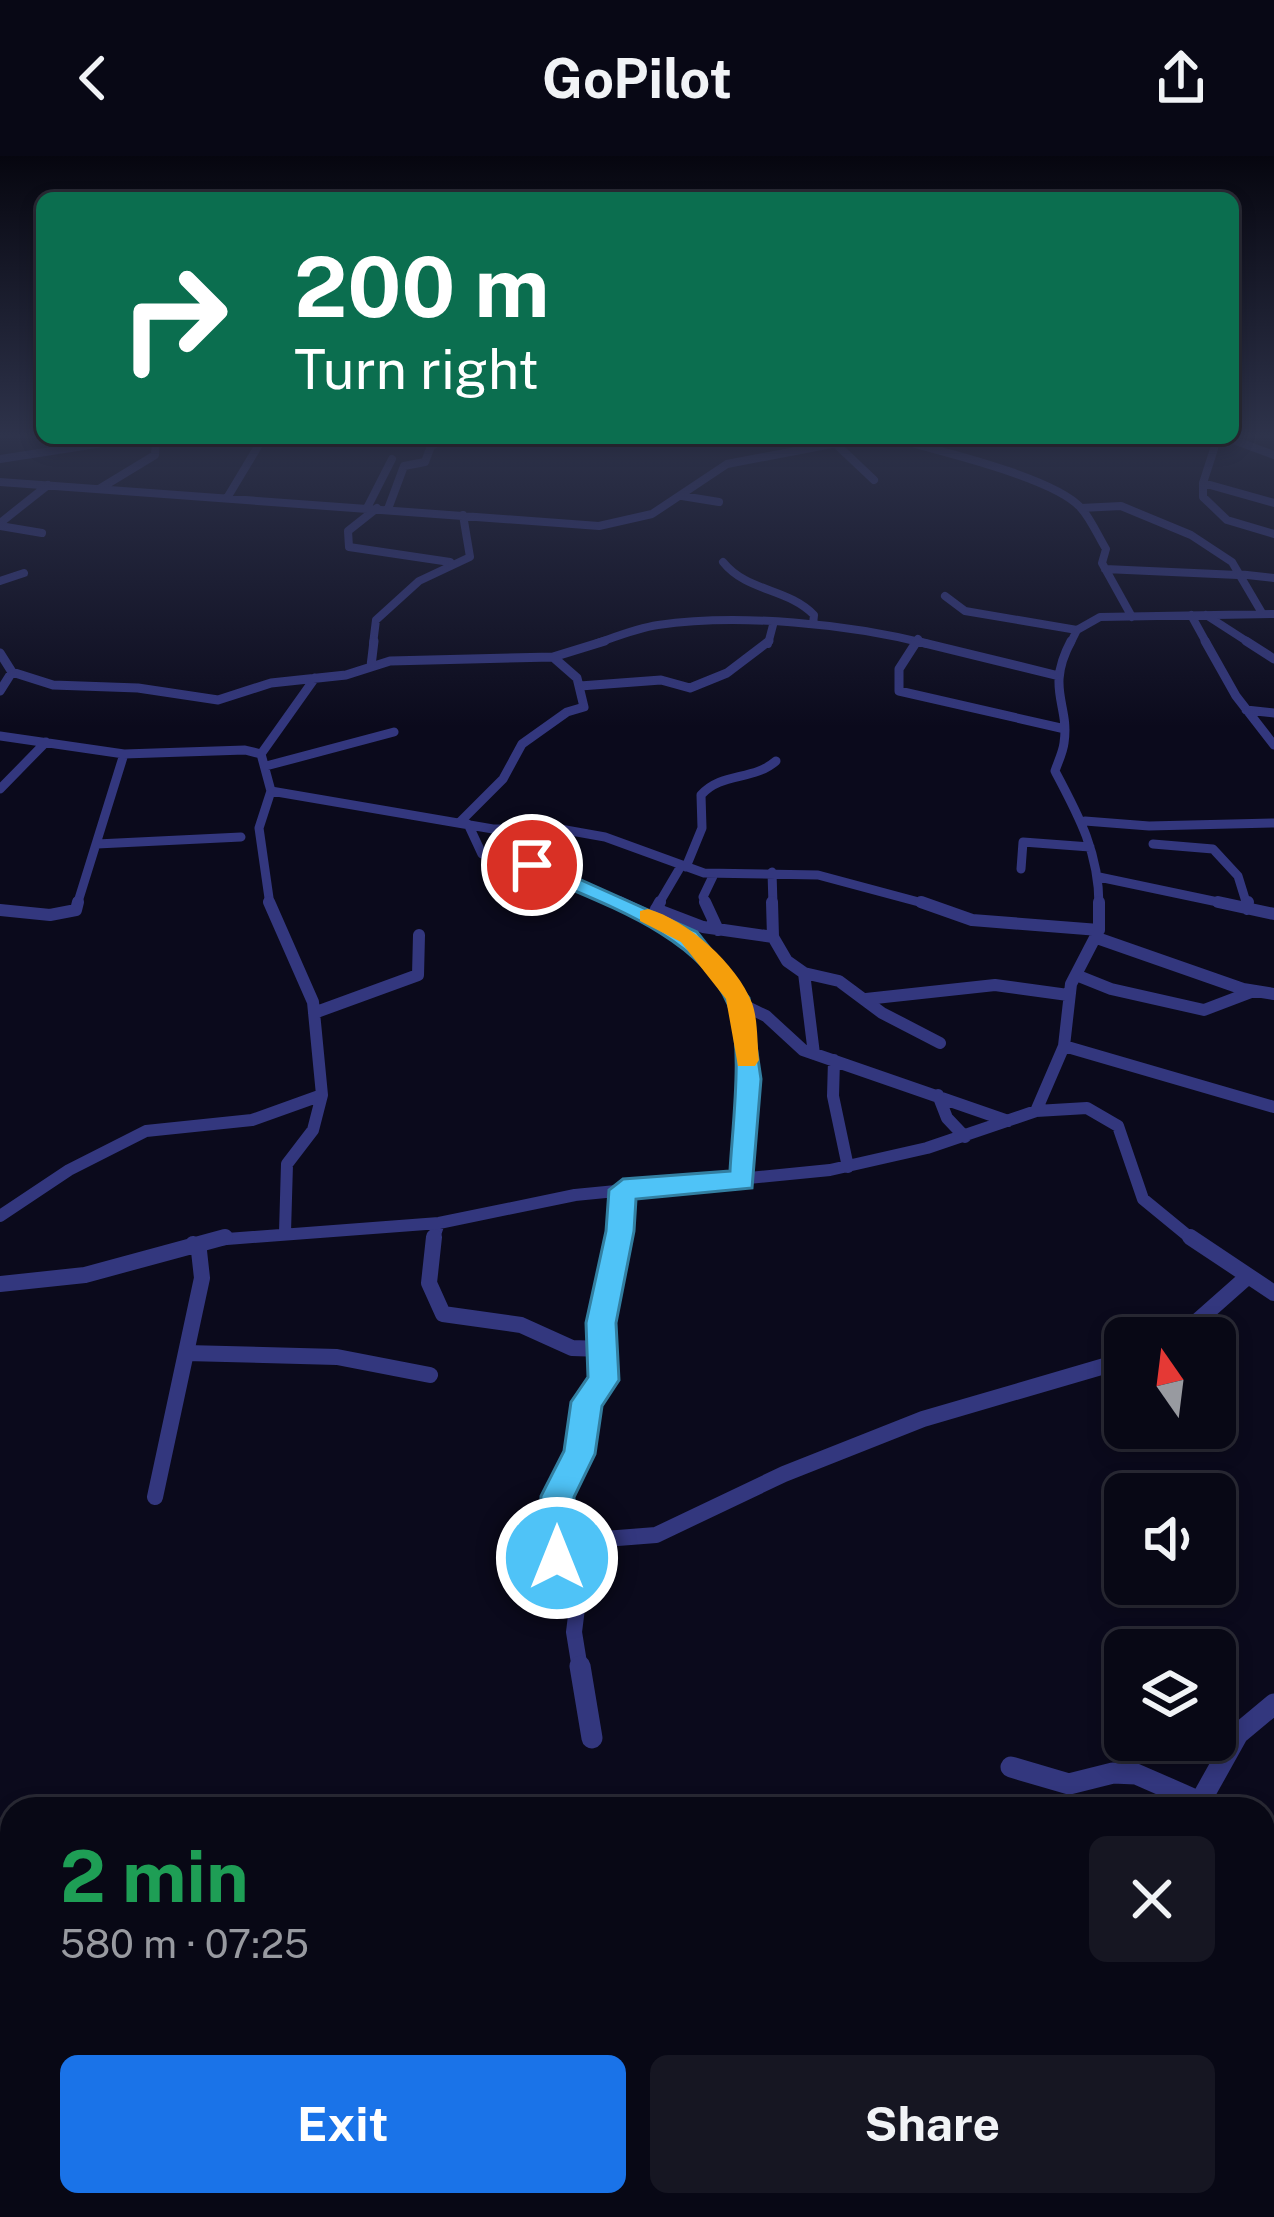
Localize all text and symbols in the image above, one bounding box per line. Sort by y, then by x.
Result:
icon: back [60,45,126,111]
icon: share [1148,45,1214,111]
text: GoPilot [542,47,732,110]
text: 200 m [294,237,550,336]
icon: right [96,240,252,396]
text: Turn right [294,338,539,401]
pin [481,814,583,916]
icon: arrive [499,832,565,898]
north arrow [1104,1317,1236,1449]
map controls [1104,1317,1236,1761]
button: sound [1104,1473,1236,1605]
position arrow [494,1495,620,1621]
button: layers [1104,1629,1236,1761]
text: 2 min [60,1834,249,1918]
button: close [1089,1836,1215,1962]
text: 580 m · 07:25 [60,1921,309,1967]
button: Exit [60,2055,626,2193]
button: Share [650,2055,1215,2193]

